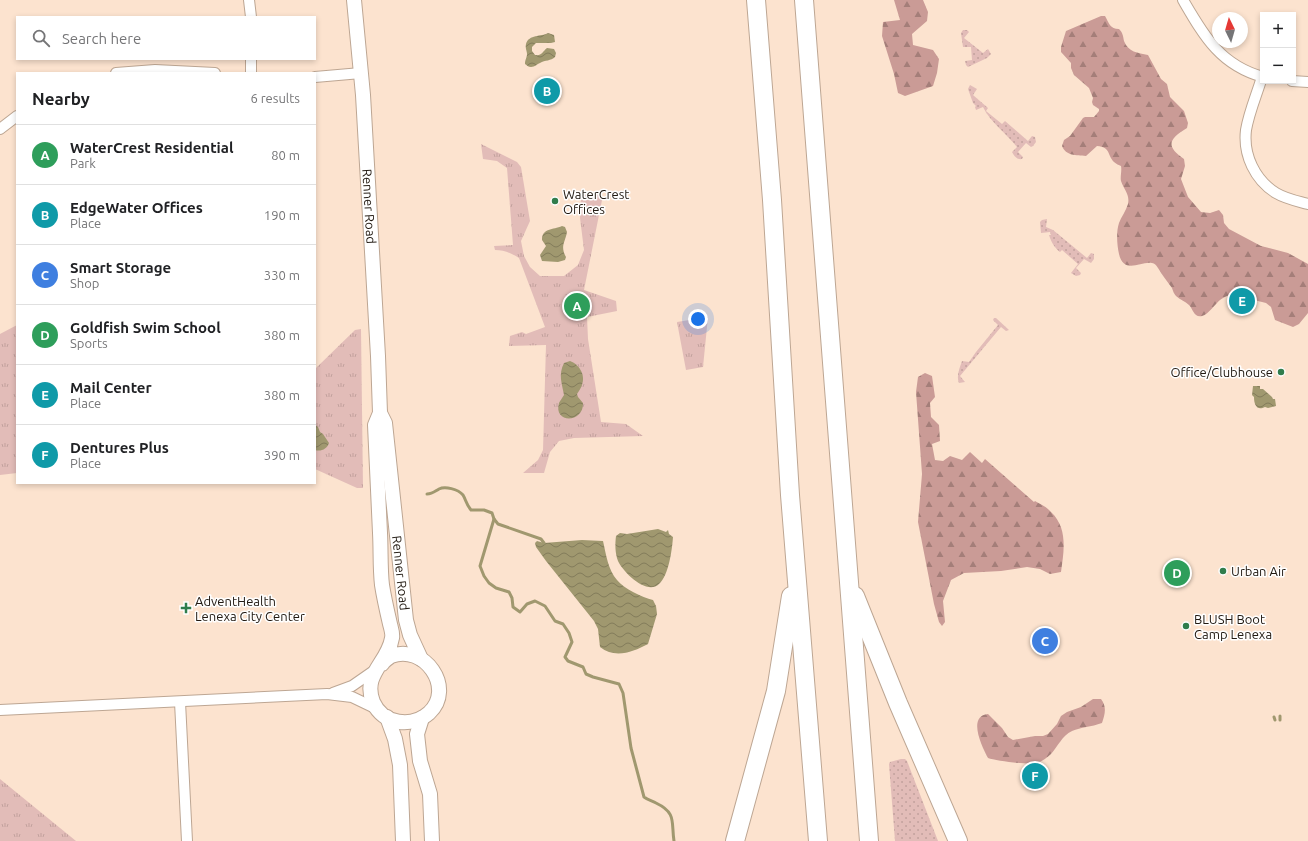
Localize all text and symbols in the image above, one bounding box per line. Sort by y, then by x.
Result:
north arrow [1212,12,1248,48]
map controls [1260,12,1296,84]
button: + [1260,12,1296,48]
search box [16,16,316,60]
icon: search [30,27,52,49]
text: Search here [62,30,141,47]
button: − [1260,48,1296,84]
pin: B [534,76,560,106]
text: Nearby [32,89,90,108]
text: 6 results [250,91,300,105]
text: WaterCrest Residential [70,139,233,156]
text: A [40,148,50,162]
text: 80 m [271,148,300,162]
text: Park [70,156,96,170]
street label: Renner Road [360,168,379,244]
place label: WaterCrest Offices [563,187,629,216]
marker: WaterCrest Offices [550,196,560,206]
text: EdgeWater Offices [70,199,203,216]
text: B [41,208,49,222]
text: 190 m [264,208,300,222]
text: Place [70,216,101,230]
text: Smart Storage [70,259,171,276]
text: C [41,268,49,282]
text: 330 m [264,268,300,282]
text: Shop [70,276,99,290]
pin: E [1229,286,1255,316]
pin: A [564,291,590,321]
your location [688,309,708,329]
text: Goldfish Swim School [70,319,221,336]
text: D [40,328,50,342]
text: 380 m [264,328,300,342]
text: Sports [70,336,108,350]
place label: Office/Clubhouse [1170,365,1273,379]
marker: Office/Clubhouse [1276,367,1286,377]
text: Mail Center [70,379,152,396]
text: E [41,388,49,402]
text: 380 m [264,388,300,402]
text: Place [70,396,101,410]
text: Dentures Plus [70,439,169,456]
text: F [41,448,49,462]
text: 390 m [264,448,300,462]
text: Place [70,456,101,470]
street label: Renner Road [390,535,412,611]
pin: D [1164,558,1190,588]
place label: Urban Air [1231,564,1286,578]
marker: Urban Air [1218,566,1228,576]
place label: AdventHealth Lenexa City Center [195,594,305,623]
marker: AdventHealth Lenexa City Center [180,602,192,614]
place label: BLUSH Boot Camp Lenexa [1194,612,1272,641]
marker: BLUSH Boot Camp Lenexa [1181,621,1191,631]
pin: C [1032,626,1058,656]
pin: F [1022,761,1048,791]

